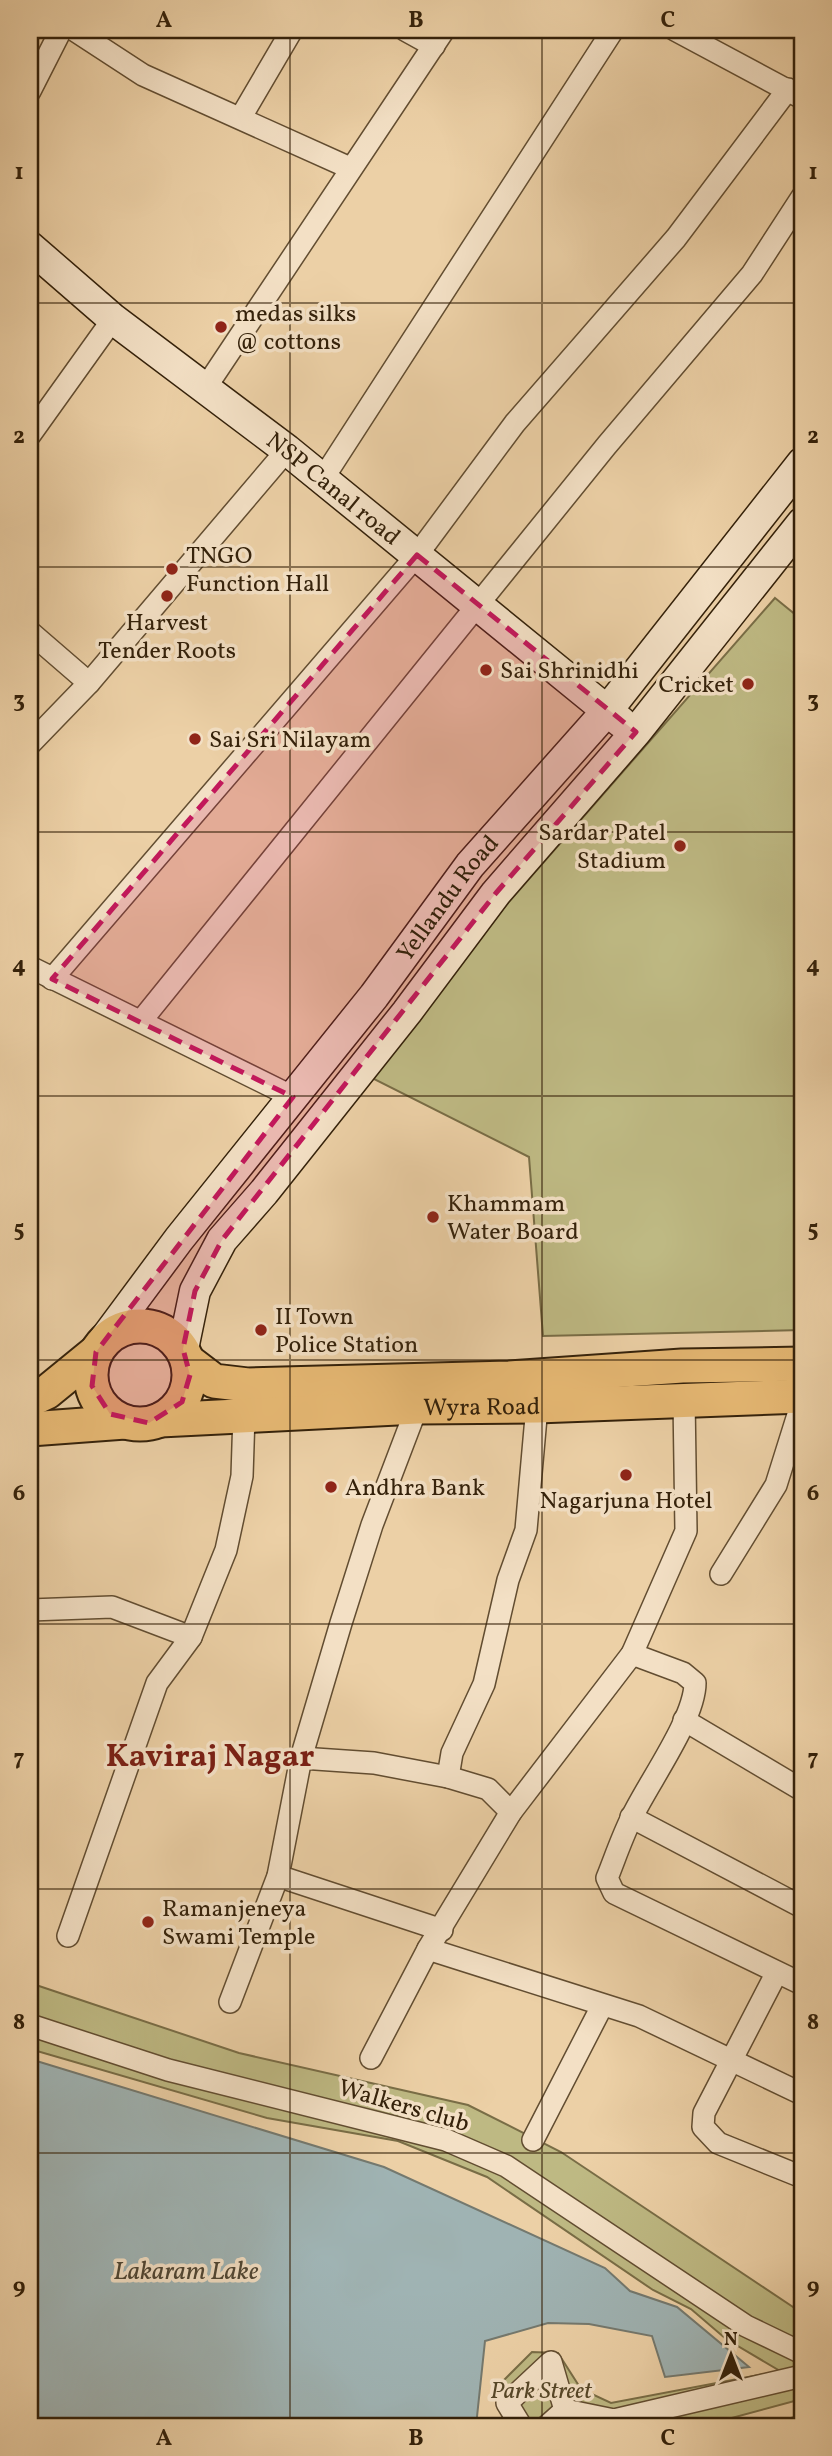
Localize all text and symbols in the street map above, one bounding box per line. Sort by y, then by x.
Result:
text: A [156,5,172,37]
text: B [408,5,424,37]
text: C [661,5,675,37]
text: 1 [14,157,24,189]
text: 1 [808,157,818,189]
place label: medas silks @ cottons [235,298,356,360]
marker: medas silks @ cottons [213,319,229,335]
text: 2 [13,421,25,453]
text: 2 [807,421,819,453]
street label: NSP Canal road [258,425,407,555]
place label: TNGO Function Hall [186,540,329,602]
marker: TNGO Function Hall [164,561,180,577]
marker: Harvest Tender Roots [159,588,175,604]
place label: Harvest Tender Roots [98,607,236,669]
place label: Sai Shrinidhi [500,655,639,689]
marker: Sai Shrinidhi [478,662,494,678]
place label: Cricket [658,669,734,703]
marker: Cricket [740,676,756,692]
text: 3 [13,685,25,717]
text: 3 [807,685,819,717]
place label: Sai Sri Nilayam [209,724,371,758]
marker: Sai Sri Nilayam [187,731,203,747]
place label: Sardar Patel Stadium [538,817,666,879]
street label: Yellandu Road [390,828,508,969]
marker: Sardar Patel Stadium [672,838,688,854]
text: 4 [12,950,26,982]
text: 4 [806,950,820,982]
place label: Khammam Water Board [447,1188,579,1250]
marker: Khammam Water Board [425,1209,441,1225]
text: 5 [13,1214,25,1246]
text: 5 [807,1214,819,1246]
place label: II Town Police Station [275,1301,418,1363]
marker: II Town Police Station [253,1322,269,1338]
street label: Wyra Road [423,1391,540,1426]
marker: Nagarjuna Hotel [618,1467,634,1483]
place label: Andhra Bank [345,1472,485,1506]
text: 6 [13,1478,25,1510]
text: 6 [807,1478,819,1510]
marker: Andhra Bank [323,1479,339,1495]
place label: Nagarjuna Hotel [539,1485,713,1519]
district label: Kaviraj Nagar [106,1736,314,1780]
text: 7 [14,1743,25,1775]
text: 7 [808,1743,819,1775]
place label: Ramanjeneya Swami Temple [162,1893,315,1955]
marker: Ramanjeneya Swami Temple [140,1914,156,1930]
text: 8 [13,2007,25,2039]
text: 8 [807,2007,819,2039]
street label: Walkers club [334,2072,473,2142]
water label: Lakaram Lake [114,2254,259,2290]
text: 9 [13,2271,25,2303]
text: 9 [807,2271,819,2303]
north arrow [696,2320,766,2390]
text: N [724,2327,738,2353]
park label: Park Street [490,2375,593,2409]
text: A [156,2423,172,2455]
text: B [408,2423,424,2455]
text: C [661,2423,675,2455]

